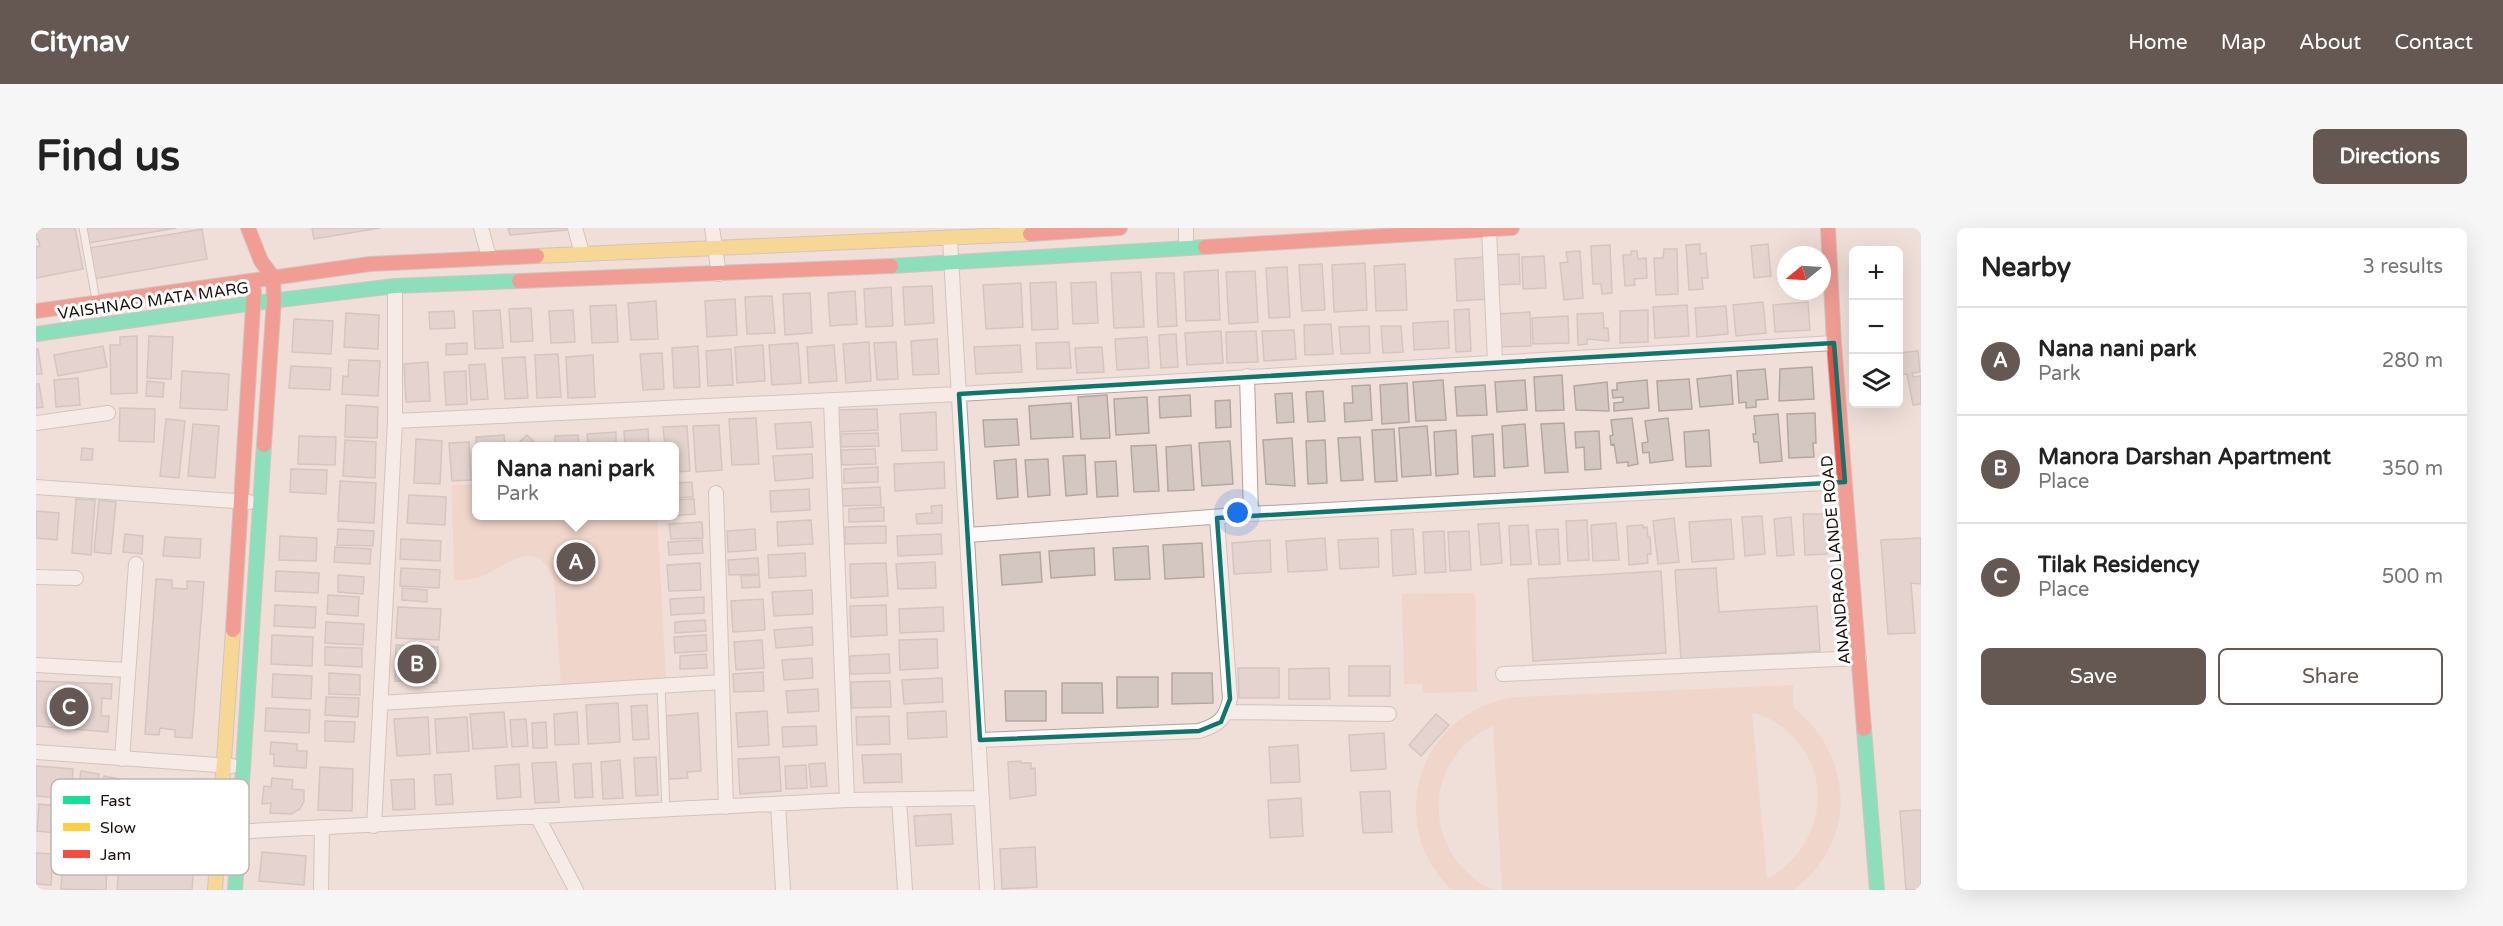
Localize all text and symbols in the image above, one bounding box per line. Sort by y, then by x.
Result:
text: Citynav [30,25,129,59]
text: Home [2128,30,2188,55]
text: Map [2221,30,2266,55]
text: About [2299,30,2361,55]
text: Contact [2394,30,2473,55]
button: Directions [2313,129,2467,184]
text: Find us [36,131,180,182]
north arrow [1777,246,1831,300]
map controls [1849,246,1903,408]
button: + [1849,246,1903,300]
text: Nearby [1981,252,2071,283]
text: 3 results [2363,255,2443,279]
street label: VAISHNAO MATA MARG [56,278,250,324]
button: − [1849,300,1903,354]
text: Nana nani park [2038,336,2197,362]
text: A [1993,349,2008,373]
text: 280 m [2382,349,2443,373]
button: layers [1849,354,1903,408]
text: Park [2038,362,2081,386]
popup [472,442,679,520]
text: Manora Darshan Apartment [2038,444,2331,470]
street label: ANANDRAO LANDE ROAD [1817,454,1855,665]
text: Nana nani park [496,456,655,482]
text: B [1994,457,2007,481]
text: 350 m [2382,457,2443,481]
text: Place [2038,470,2089,494]
text: Park [496,482,539,506]
your location [1223,498,1252,527]
pin: A [556,540,596,584]
text: Tilak Residency [2038,552,2200,578]
text: C [1994,565,2007,589]
text: 500 m [2382,565,2443,589]
text: Place [2038,578,2089,602]
pin: B [398,642,436,686]
button: Save [1981,648,2206,705]
button: Share [2218,648,2443,705]
pin: C [50,684,88,730]
legend [51,779,249,875]
text: Fast [100,791,131,811]
text: Slow [100,818,136,838]
text: Jam [100,845,131,865]

